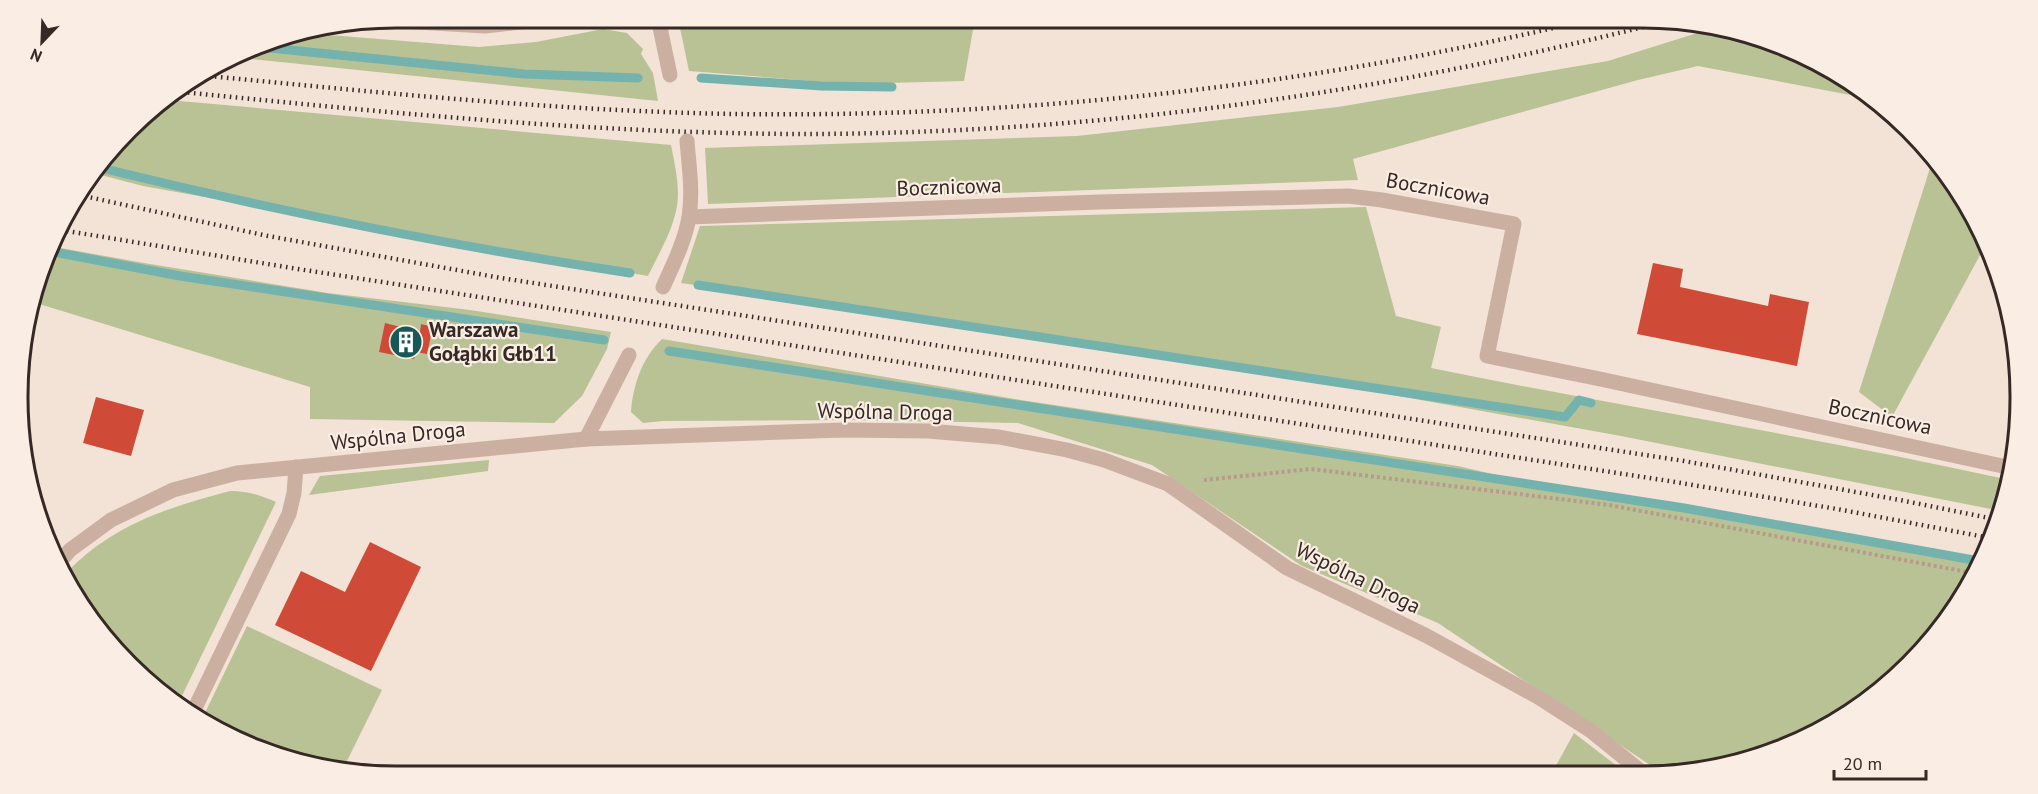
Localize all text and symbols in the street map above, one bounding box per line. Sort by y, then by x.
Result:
north arrow [12,12,72,72]
text: N [27,45,45,67]
street label: Bocznicowa [1384,166,1492,211]
street label: Bocznicowa [896,171,1002,202]
place label: Warszawa Gołąbki Głb11 [429,316,557,367]
building icon: Warszawa Gołąbki Głb11 [388,324,424,360]
street label: Bocznicowa [1826,392,1934,441]
street label: Wspólna Droga [817,397,953,426]
street label: Wspólna Droga [329,415,467,456]
street label: Wspólna Droga [1291,536,1425,619]
scale bar [1834,743,1926,781]
text: 20 m [1843,752,1882,775]

